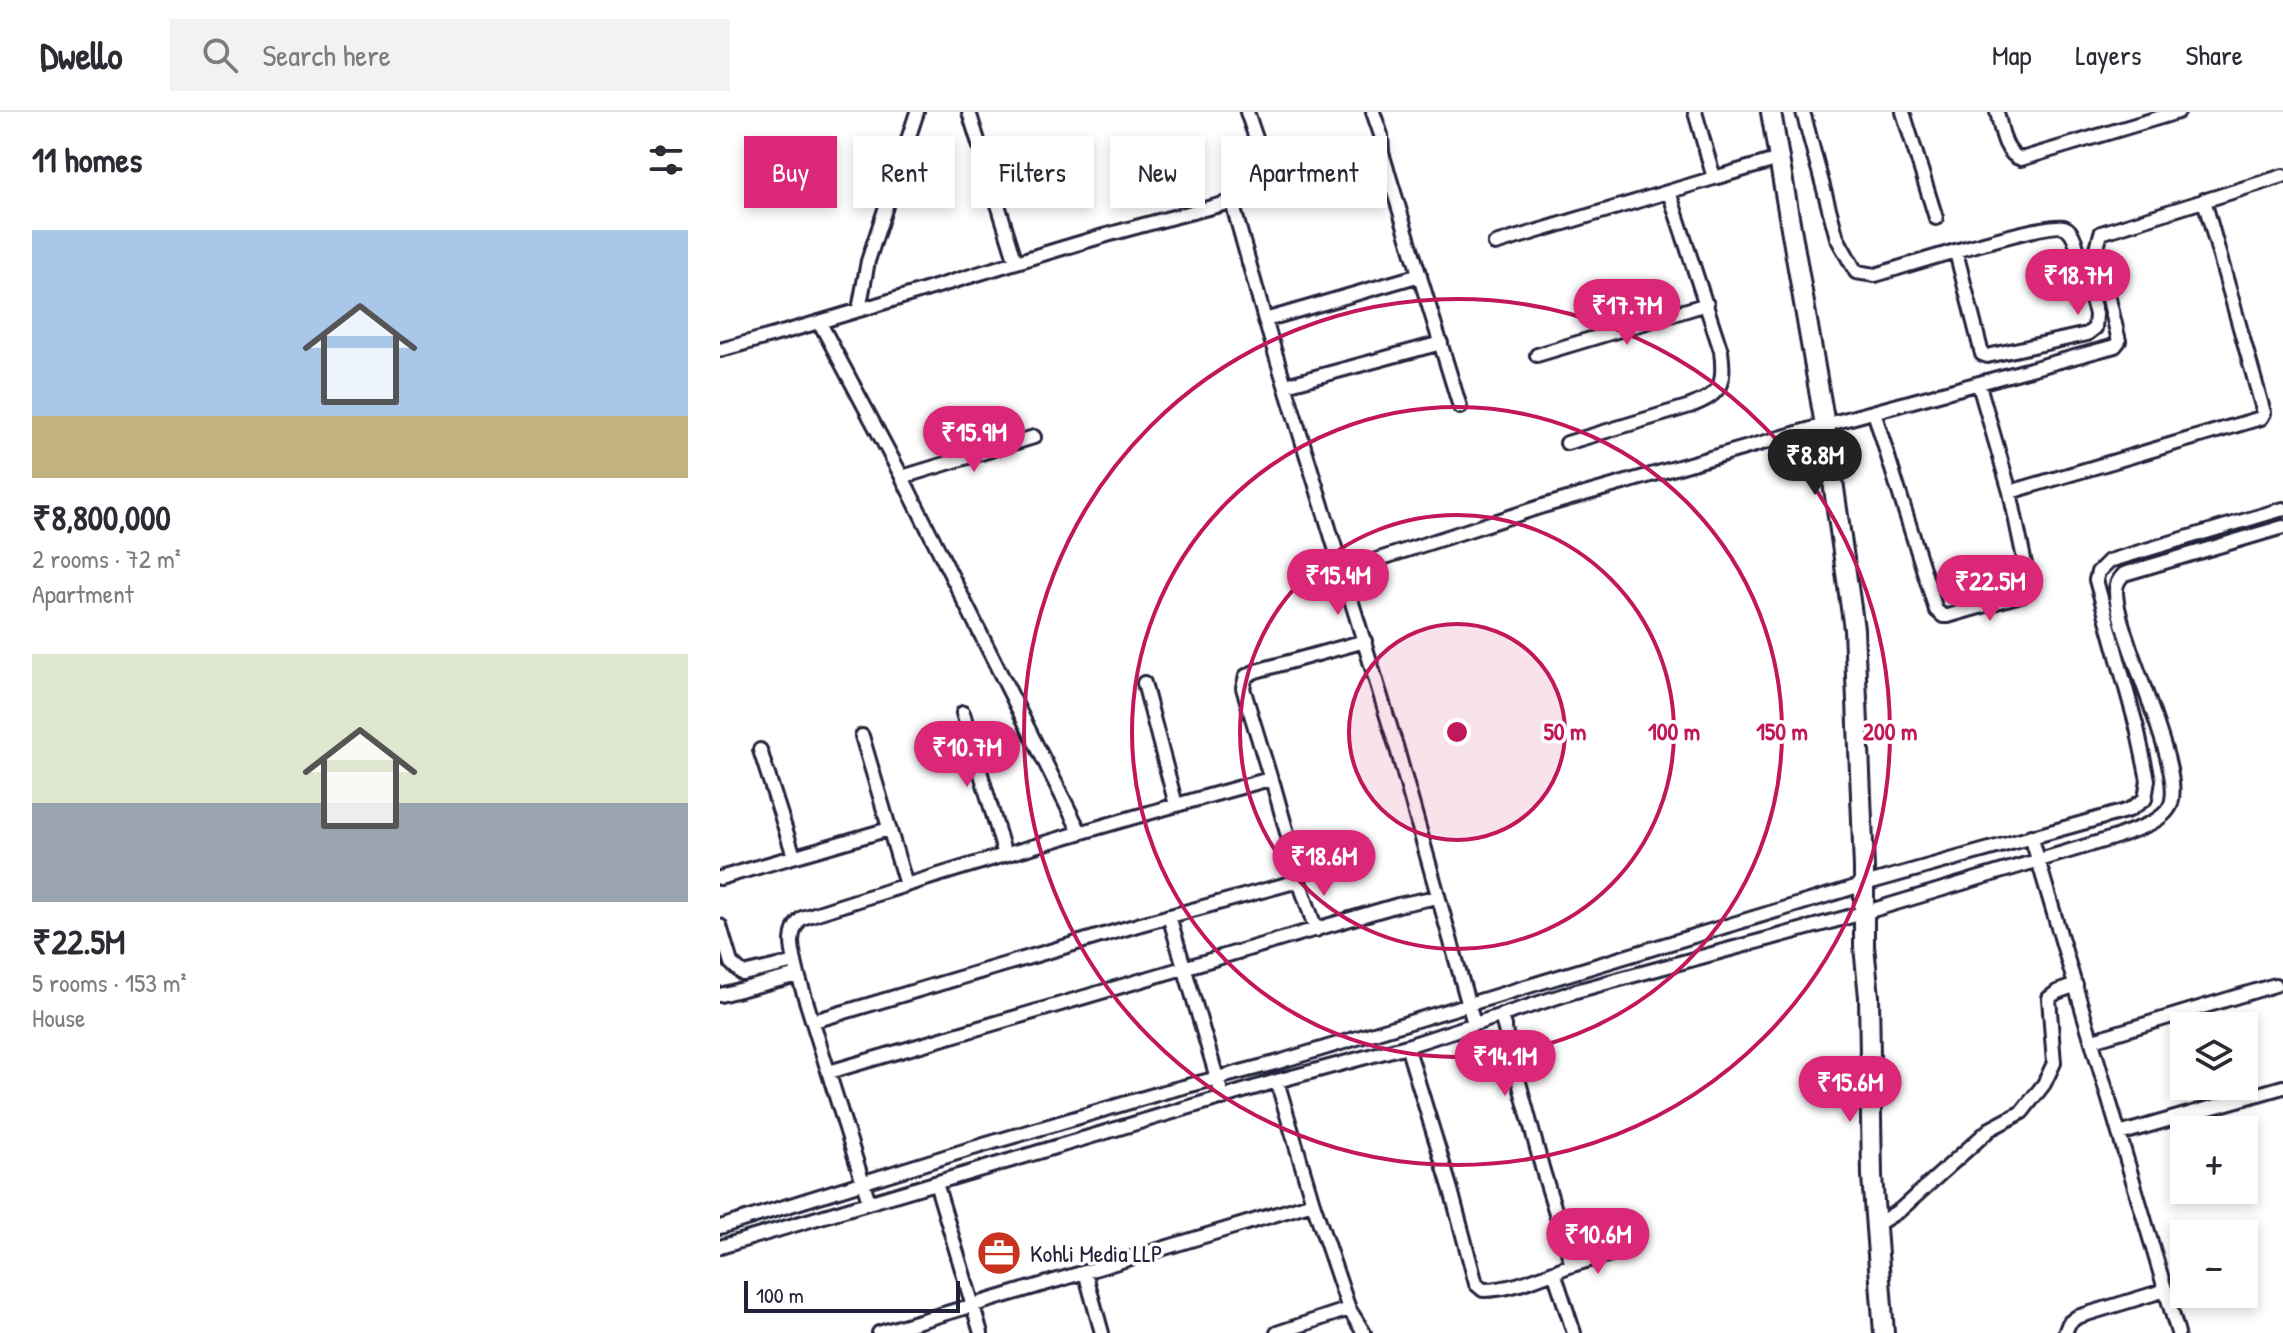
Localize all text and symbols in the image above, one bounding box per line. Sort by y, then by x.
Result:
search box [170,19,730,91]
text: Dwello [40,29,122,81]
icon: search [198,33,242,77]
text: Search here [262,35,391,75]
text: Map [1992,36,2032,74]
text: Layers [2076,36,2141,74]
text: Share [2185,36,2243,74]
chip: Buy [744,136,837,208]
chip: Rent [853,136,955,208]
chip: Filters [971,136,1094,208]
chip: New [1110,136,1205,208]
chip: Apartment [1221,136,1387,208]
text: 11 homes [32,137,142,183]
icon: filters [644,138,688,182]
pin: ₹18.7M [2013,249,2143,317]
text: ₹18.7M [2043,257,2113,292]
pin: ₹17.7M [1562,279,1692,347]
icon: home [288,282,432,426]
text: ₹17.7M [1591,287,1663,322]
pin: ₹15.9M [909,406,1039,474]
text: ₹15.9M [941,414,1007,449]
pin: ₹8.8M [1759,429,1871,497]
text: ₹8.8M [1786,437,1844,472]
text: ₹8,800,000 [32,495,171,541]
text: 2 rooms · 72 m² [32,541,181,576]
pin: ₹15.4M [1273,549,1403,617]
pin: ₹22.5M [1925,555,2055,623]
text: ₹15.4M [1305,557,1371,592]
text: ₹22.5M [1954,563,2026,598]
text: Apartment [32,576,134,611]
icon: home [288,706,432,850]
text: 50 m [1544,715,1586,747]
text: 100 m [1648,715,1700,747]
text: 150 m [1756,715,1808,747]
text: 200 m [1863,715,1917,747]
centre of rings [1443,718,1471,746]
pin: ₹10.7M [902,721,1032,789]
text: ₹10.7M [932,729,1002,764]
pin: ₹18.6M [1259,830,1389,898]
text: ₹18.6M [1291,838,1357,873]
text: ₹22.5M [32,919,125,965]
text: 5 rooms · 153 m² [32,965,187,1000]
text: House [32,1000,85,1035]
map controls [2170,1012,2258,1308]
button: layers [2170,1012,2258,1100]
pin: ₹14.1M [1440,1030,1570,1098]
text: ₹14.1M [1473,1038,1537,1073]
pin: ₹15.6M [1785,1056,1915,1124]
text: ₹15.6M [1817,1064,1883,1099]
button: + [2170,1116,2258,1204]
pin: ₹10.6M [1533,1208,1663,1276]
text: ₹10.6M [1564,1216,1632,1251]
button: − [2170,1220,2258,1308]
office icon: Kohli Media LLP [975,1229,1023,1277]
place label: Kohli Media LLP [1030,1237,1162,1269]
scale bar [744,1277,960,1313]
text: 100 m [756,1280,804,1310]

